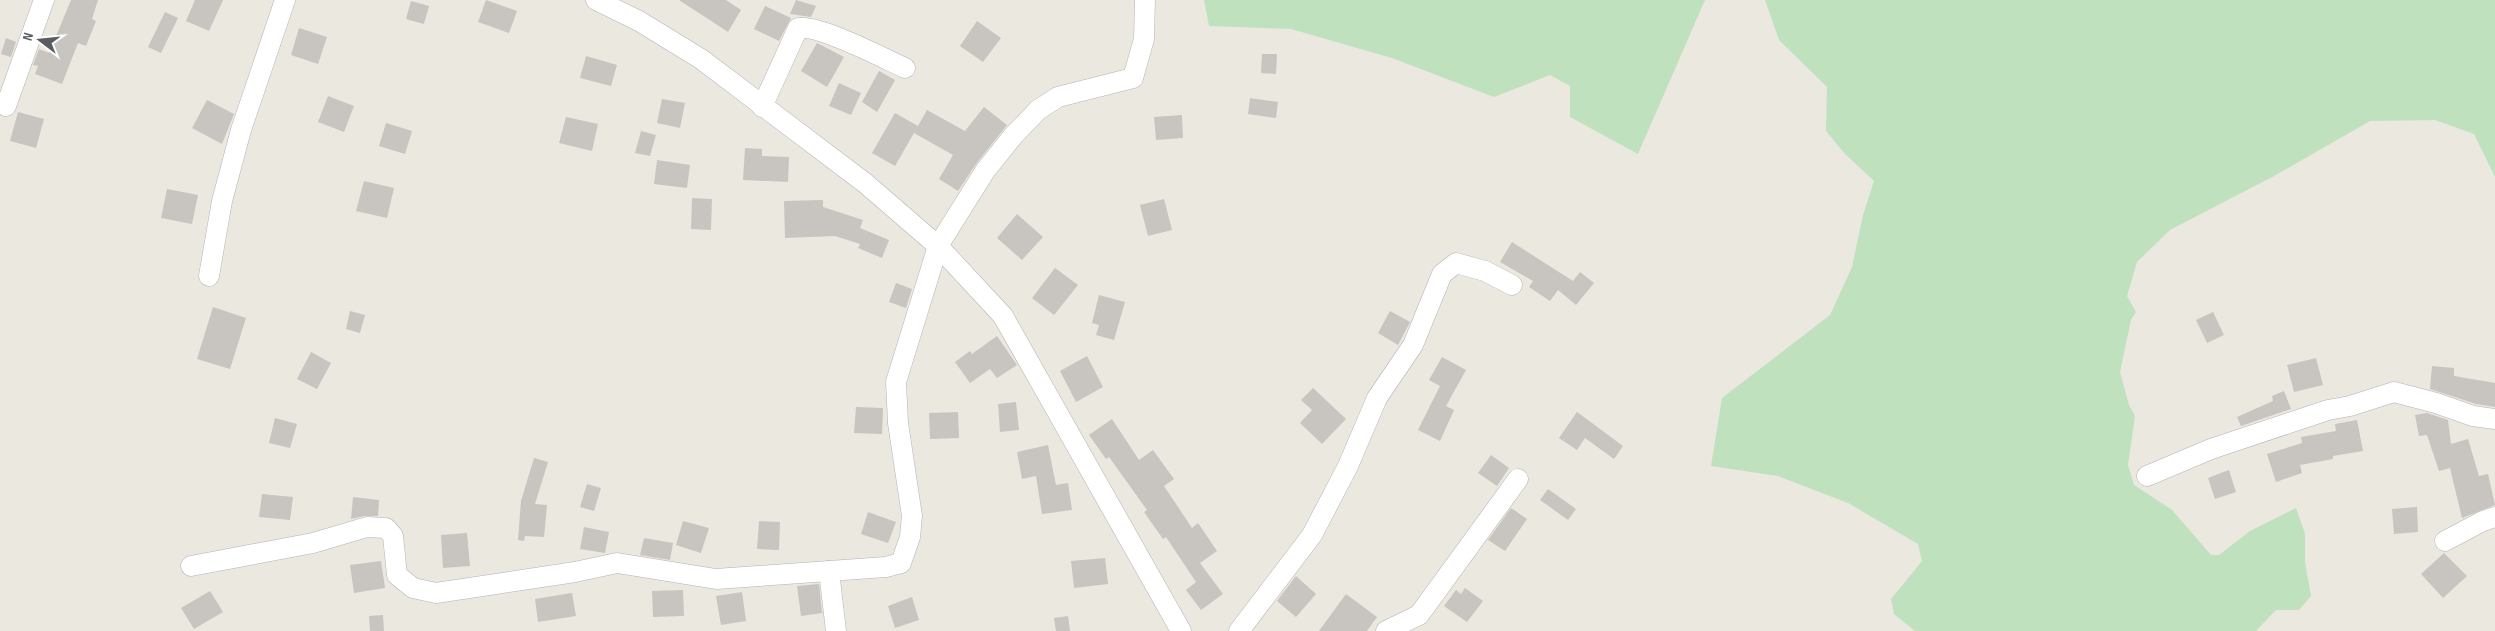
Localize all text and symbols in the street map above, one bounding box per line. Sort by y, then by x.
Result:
north arrow [15,15,65,65]
text: N [19,31,37,42]

